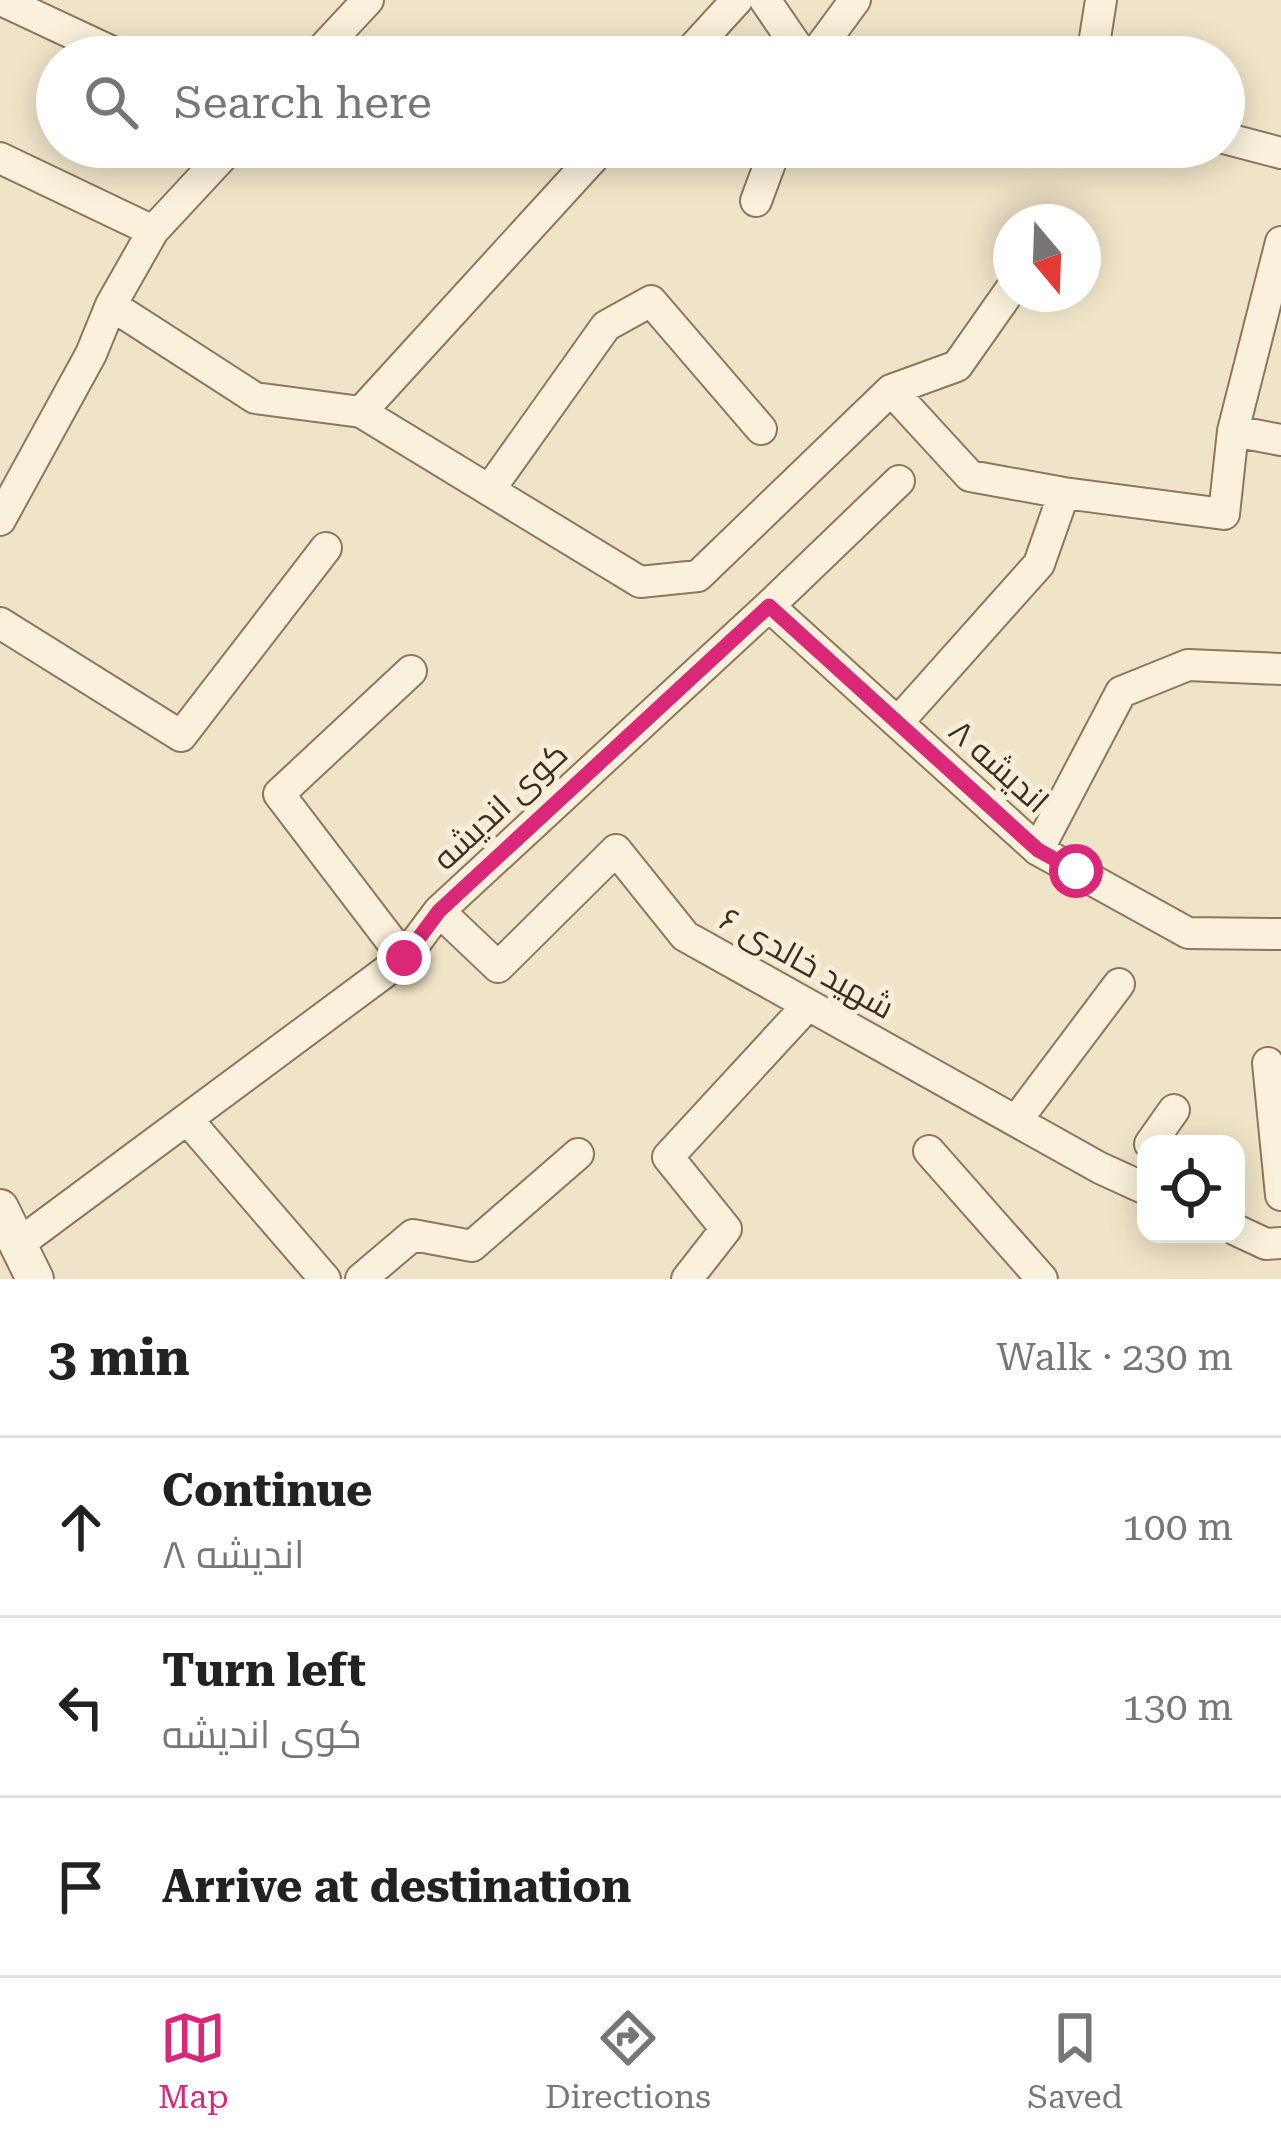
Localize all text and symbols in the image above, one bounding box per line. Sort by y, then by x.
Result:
search box [36,36,1245,168]
icon: search [78,69,144,135]
text: Search here [174,76,432,129]
north arrow [993,204,1101,312]
street label: اندیشه ۸ [941,711,1057,821]
street label: کوی اندیشه [425,734,575,878]
route start [1049,844,1103,898]
street label: شهید خالدی ۶ [713,899,901,1027]
route end [377,931,431,985]
map controls [1137,1135,1245,1243]
button: locate [1137,1135,1245,1243]
text: 3 min [48,1328,190,1387]
text: Walk · 230 m [997,1334,1233,1380]
text: Continue [162,1464,373,1517]
icon: ahead [48,1494,114,1560]
text: 100 m [1122,1504,1233,1550]
text: اندیشه ۸ [162,1532,304,1578]
text: Turn left [162,1644,366,1697]
icon: left [48,1674,114,1740]
text: 130 m [1122,1684,1233,1730]
text: کوی اندیشه [162,1712,362,1758]
icon: arrive [48,1854,114,1920]
text: Arrive at destination [162,1860,631,1913]
tab: Map [158,2005,229,2116]
tab: Directions [545,2005,711,2116]
tab: Saved [1027,2005,1123,2116]

